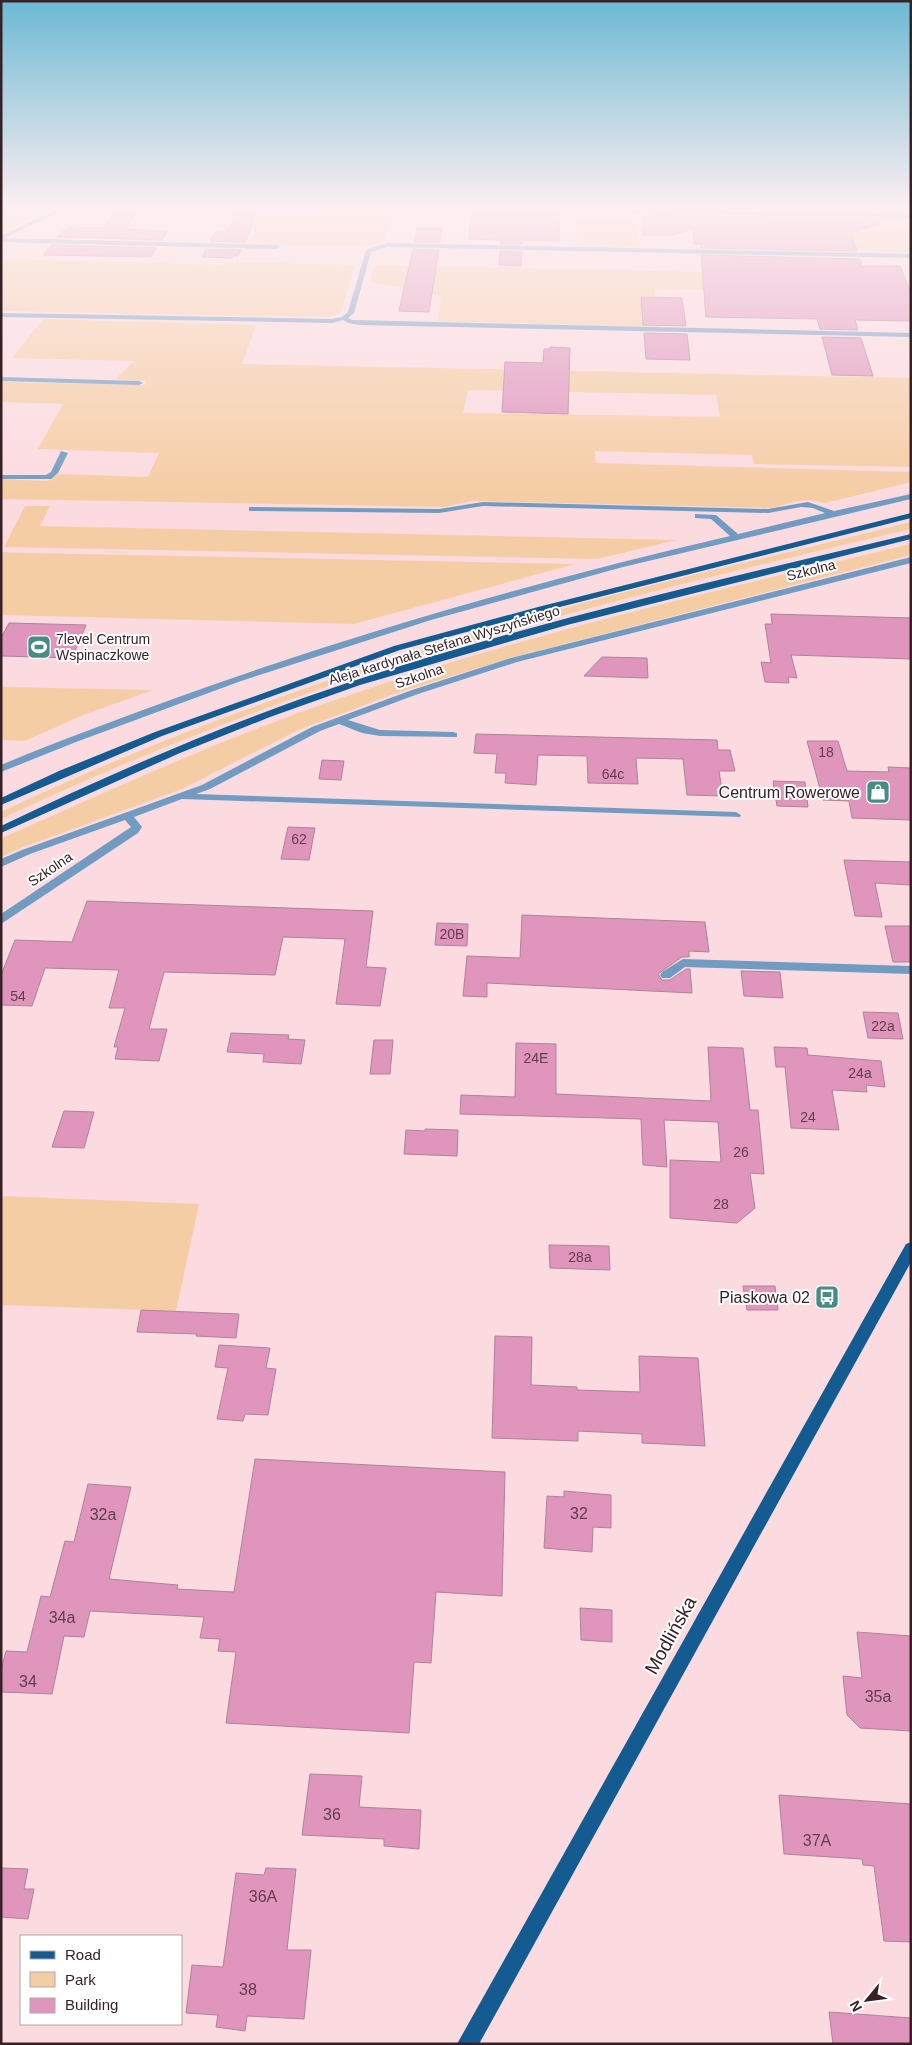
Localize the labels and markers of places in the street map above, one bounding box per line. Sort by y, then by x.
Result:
place label: 7level Centrum Wspinaczkowe [56,631,150,663]
sports icon: 7level Centrum Wspinaczkowe [26,634,52,660]
shop icon: Centrum Rowerowe [865,779,891,805]
place label: Centrum Rowerowe [719,784,860,801]
bus stop icon: Piaskowa 02 [814,1284,840,1310]
place label: Piaskowa 02 [719,1289,810,1306]

